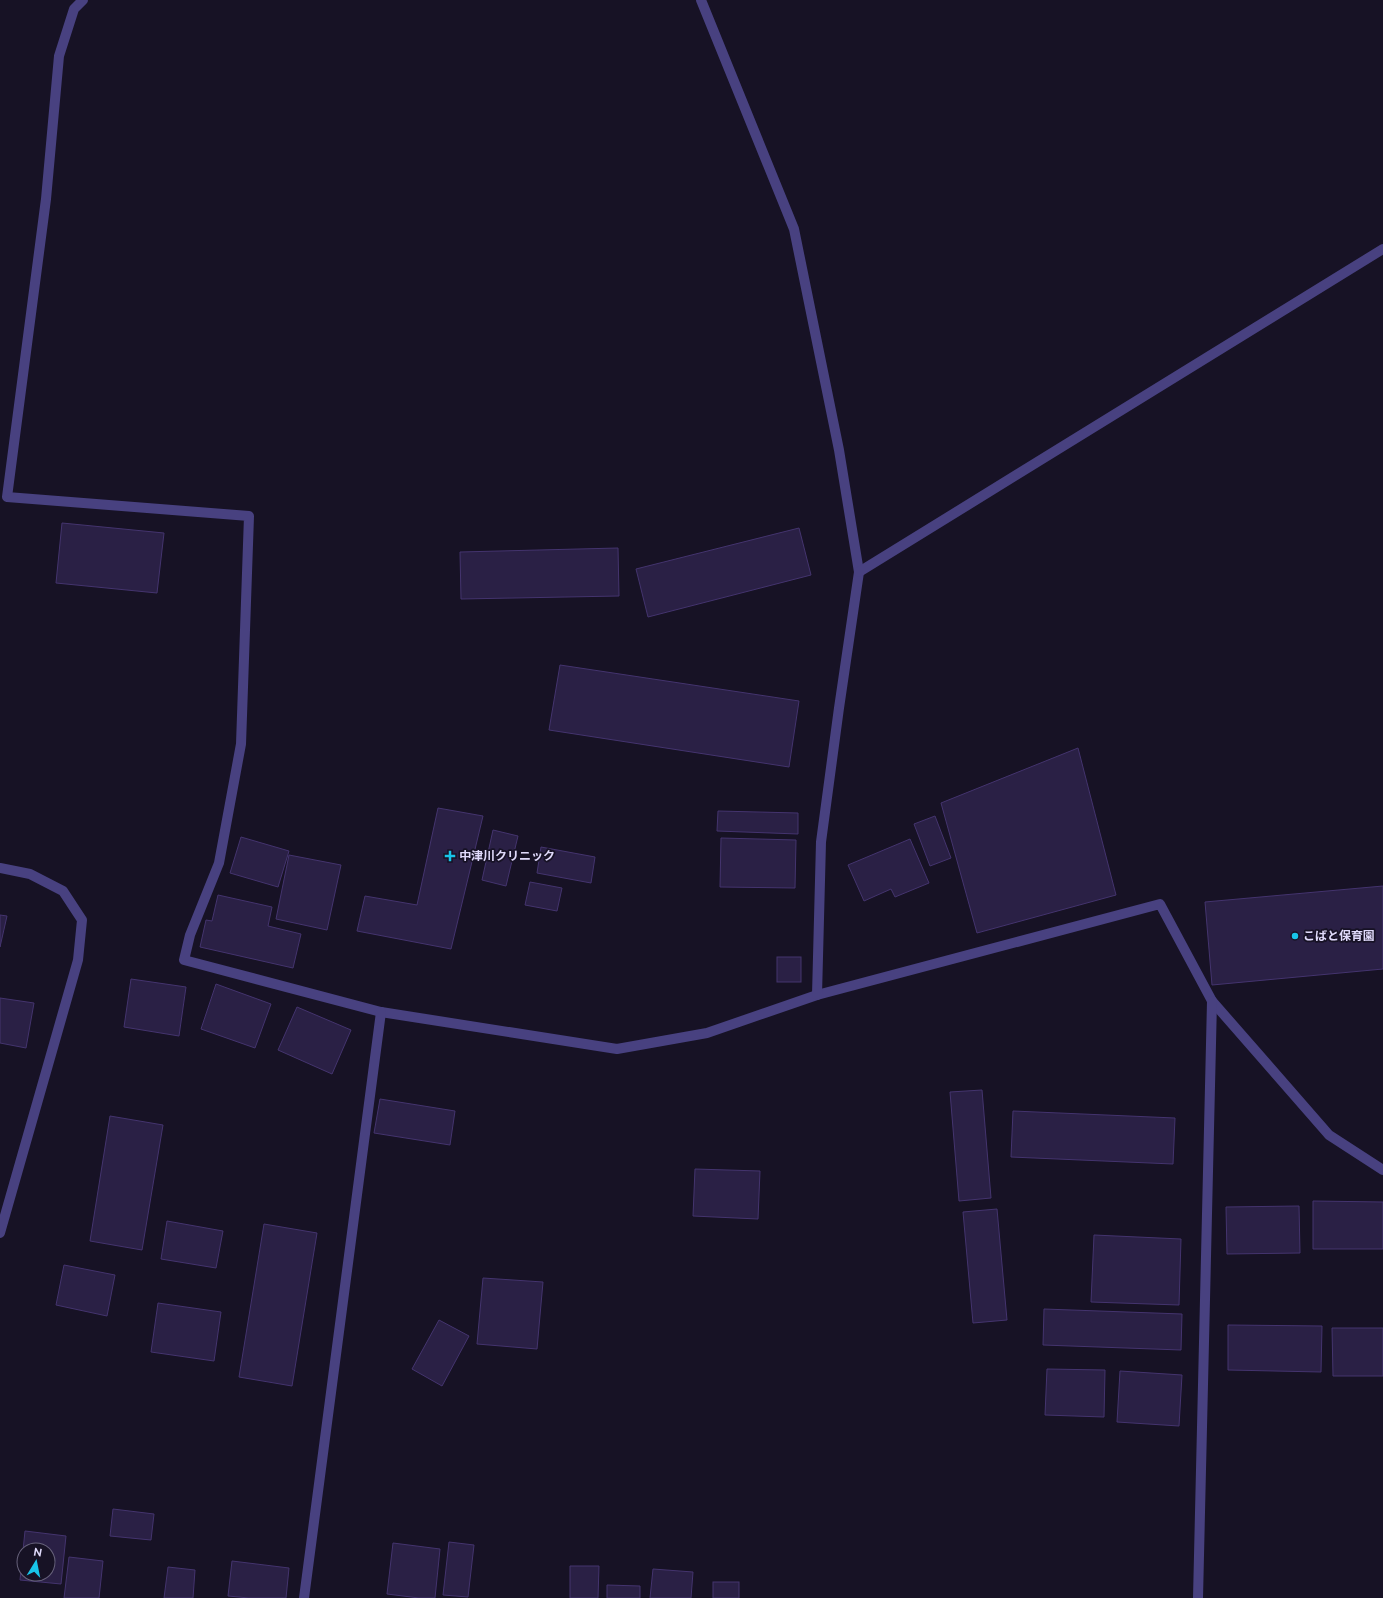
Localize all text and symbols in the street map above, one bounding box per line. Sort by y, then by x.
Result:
place label: 中津川クリニック [459,849,555,863]
marker: 中津川クリニック [444,850,456,862]
place label: こばと保育園 [1303,929,1375,943]
marker: こばと保育園 [1290,931,1300,941]
north arrow [16,1542,56,1582]
text: N [32,1546,43,1560]

